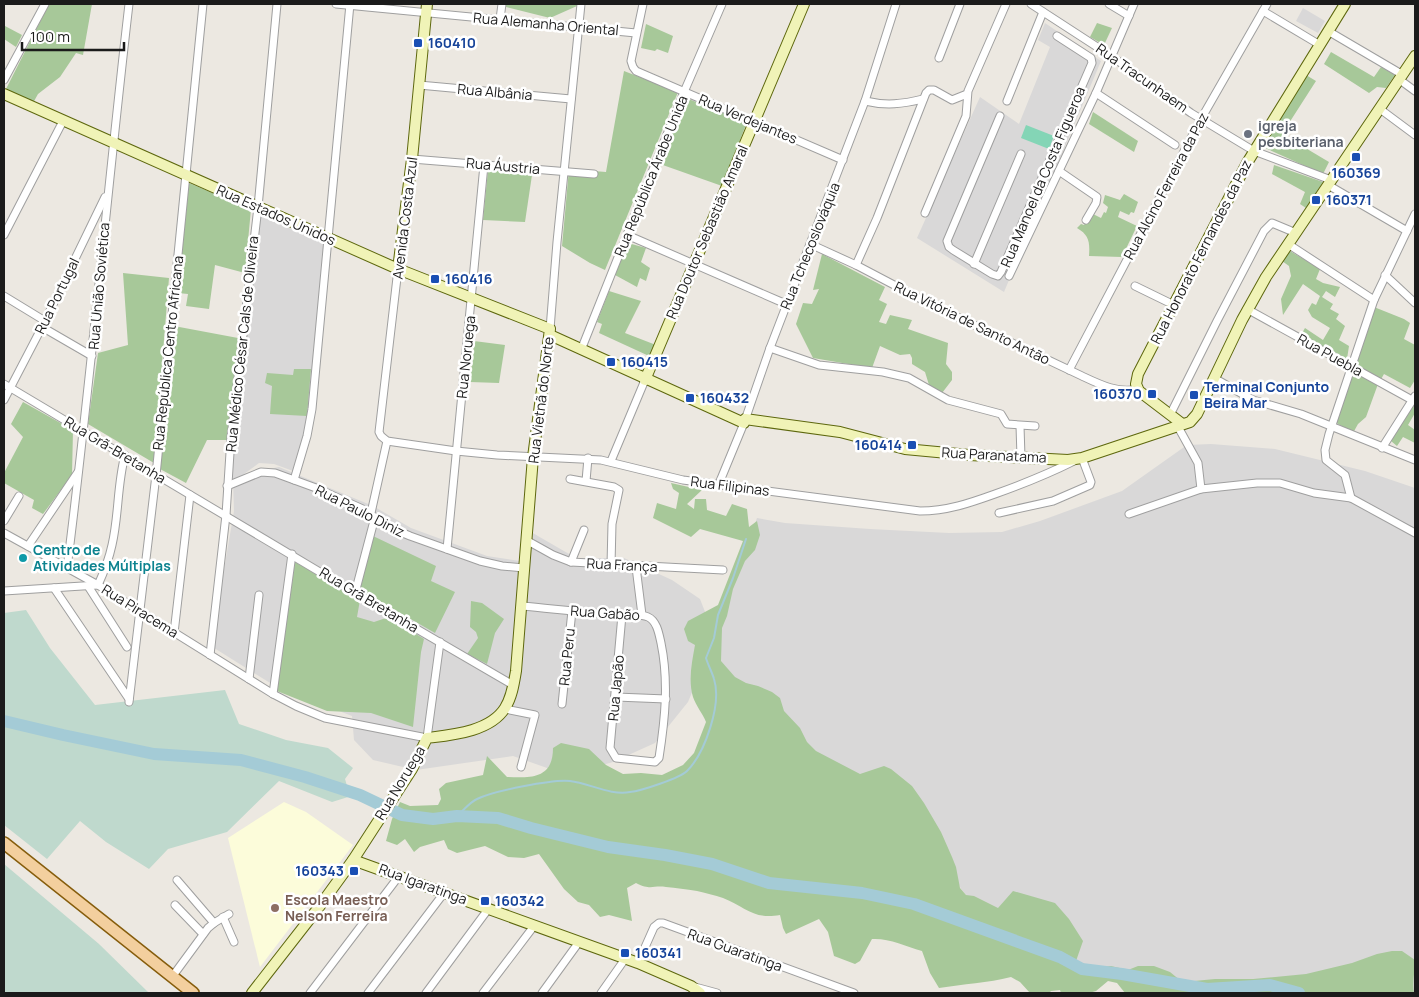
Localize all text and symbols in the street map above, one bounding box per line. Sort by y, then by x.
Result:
street label: Rua Alemanha Oriental [472,8,620,39]
scale bar [22,20,125,52]
text: 100 m [30,26,70,47]
place label: 160410 [428,33,476,52]
marker: 160410 [412,37,424,49]
street label: Rua Tracunhaem [1093,39,1192,116]
street label: Rua Albânia [457,79,533,104]
street label: Rua Manoel da Costa Figueroa [996,83,1089,270]
street label: Rua Verdejantes [696,89,800,148]
street label: Rua República Árabe Unida [609,92,692,259]
street label: Rua Alcino Ferreira da Paz [1119,109,1212,263]
place label: igreja pesbiteriana [1258,116,1344,151]
marker: igreja pesbiteriana [1242,128,1254,140]
street label: Rua Doutor Sebastião Amaral [661,142,752,322]
marker: 160369 [1350,151,1362,163]
street label: Rua Áustria [465,153,541,178]
street label: Avenida Costa Azul [388,156,421,280]
street label: Rua Honorato Fernandes da Paz [1146,156,1255,347]
place label: 160369 [1331,163,1381,182]
street label: Rua Tchecoslováquia [775,179,844,312]
street label: Rua Estados Unidos [214,180,339,249]
place label: 160371 [1326,190,1372,209]
marker: 160371 [1310,194,1322,206]
street label: Rua União Soviética [83,222,114,350]
street label: Rua Médico César Cals de Oliveira [221,235,262,453]
street label: Rua Portugal [30,254,83,337]
street label: Rua República Centro Africana [148,255,187,451]
place label: 160416 [445,269,492,288]
marker: 160416 [429,273,441,285]
street label: Rua Vitória de Santo Antão [891,277,1053,369]
street label: Rua Noruega [452,315,479,399]
street label: Rua Puebla [1294,329,1366,380]
street label: Rua Vietnã do Norte [523,335,558,464]
place label: 160415 [621,352,668,371]
marker: 160415 [605,356,617,368]
place label: Terminal Conjunto Beira Mar [1204,377,1329,412]
place label: 160370 [1093,384,1142,403]
place label: 160432 [700,388,749,407]
marker: 160370 [1146,388,1158,400]
marker: Terminal Conjunto Beira Mar [1188,389,1200,401]
marker: 160432 [684,392,696,404]
street label: Rua Grã-Bretanha [61,412,170,487]
place label: 160414 [855,435,902,454]
marker: 160414 [906,439,918,451]
street label: Rua Paranatama [941,442,1047,467]
street label: Rua Filipinas [689,471,771,500]
street label: Rua Paulo Diniz [312,480,408,541]
place label: Centro de Atividades Múltiplas [33,540,171,575]
marker: Centro de Atividades Múltiplas [17,552,29,564]
street label: Rua França [586,553,658,576]
street label: Rua Grã Bretanha [316,562,422,637]
street label: Rua Piracema [98,579,182,642]
street label: Rua Gabão [570,601,640,624]
street label: Rua Peru [554,627,579,687]
street label: Rua Japão [603,654,628,722]
street label: Rua Noruega [370,742,429,823]
street label: Rua Igaratinga [376,859,470,908]
place label: 160343 [295,861,344,880]
marker: 160343 [348,865,360,877]
place label: Escola Maestro Nelson Ferreira [285,890,389,925]
place label: 160342 [495,891,544,910]
marker: 160342 [479,895,491,907]
marker: Escola Maestro Nelson Ferreira [269,902,281,914]
street label: Rua Guaratinga [685,924,785,975]
place label: 160341 [635,943,682,962]
marker: 160341 [619,947,631,959]

